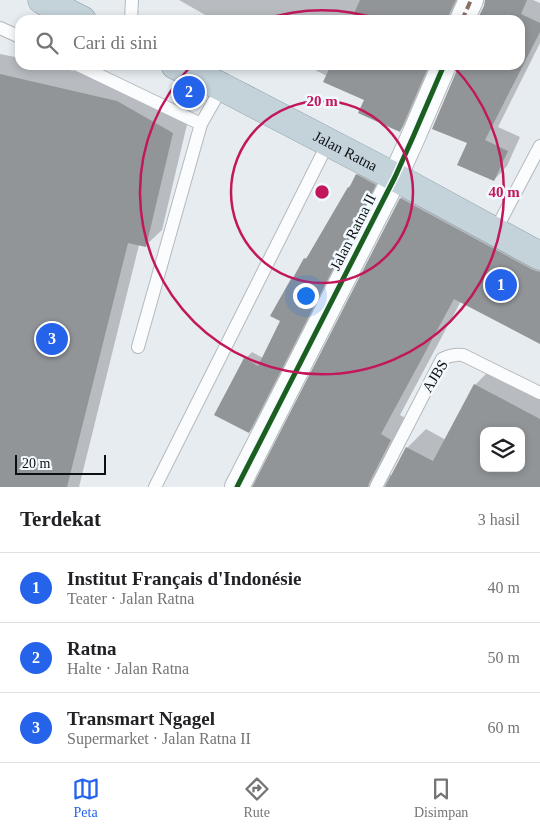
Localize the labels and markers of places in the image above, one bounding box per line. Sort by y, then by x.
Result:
pin: 2 [173,73,205,111]
centre of rings [313,183,331,201]
pin: 1 [485,266,517,304]
pin: 3 [36,320,68,358]

